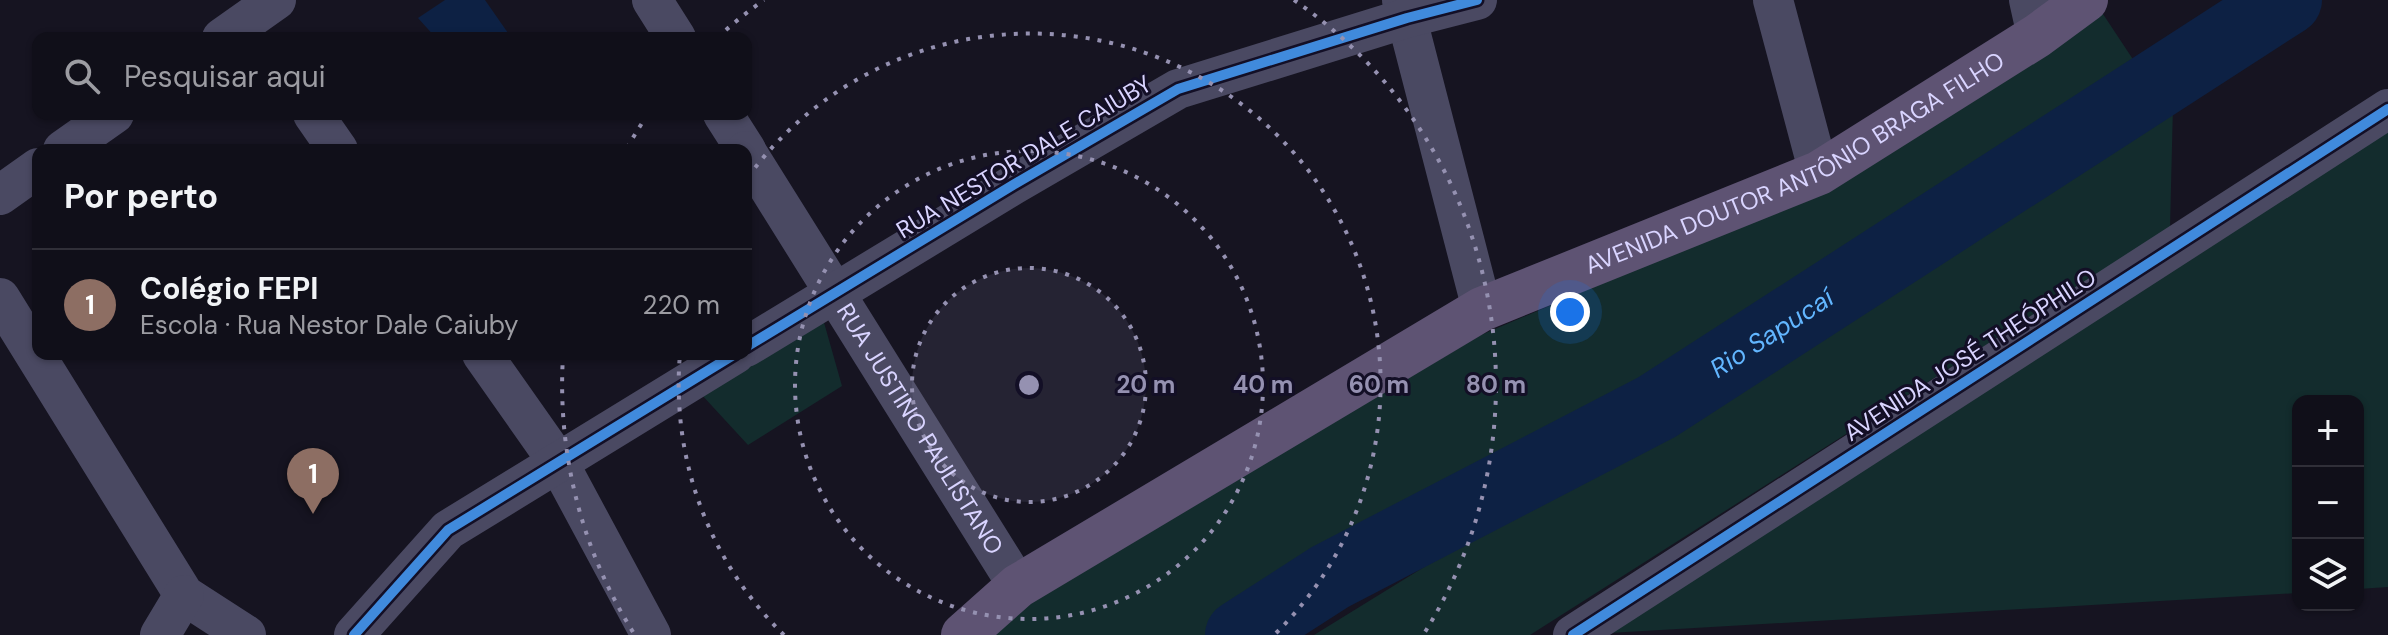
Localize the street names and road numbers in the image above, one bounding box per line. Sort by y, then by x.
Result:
street label: AVENIDA DOUTOR ANTÔNIO BRAGA FILHO [1580,45,2010,281]
street label: RUA NESTOR DALE CAIUBY [890,68,1157,245]
street label: AVENIDA JOSÉ THEÓPHILO [1838,261,2102,448]
street label: RUA JUSTINO PAULISTANO [830,297,1011,560]

